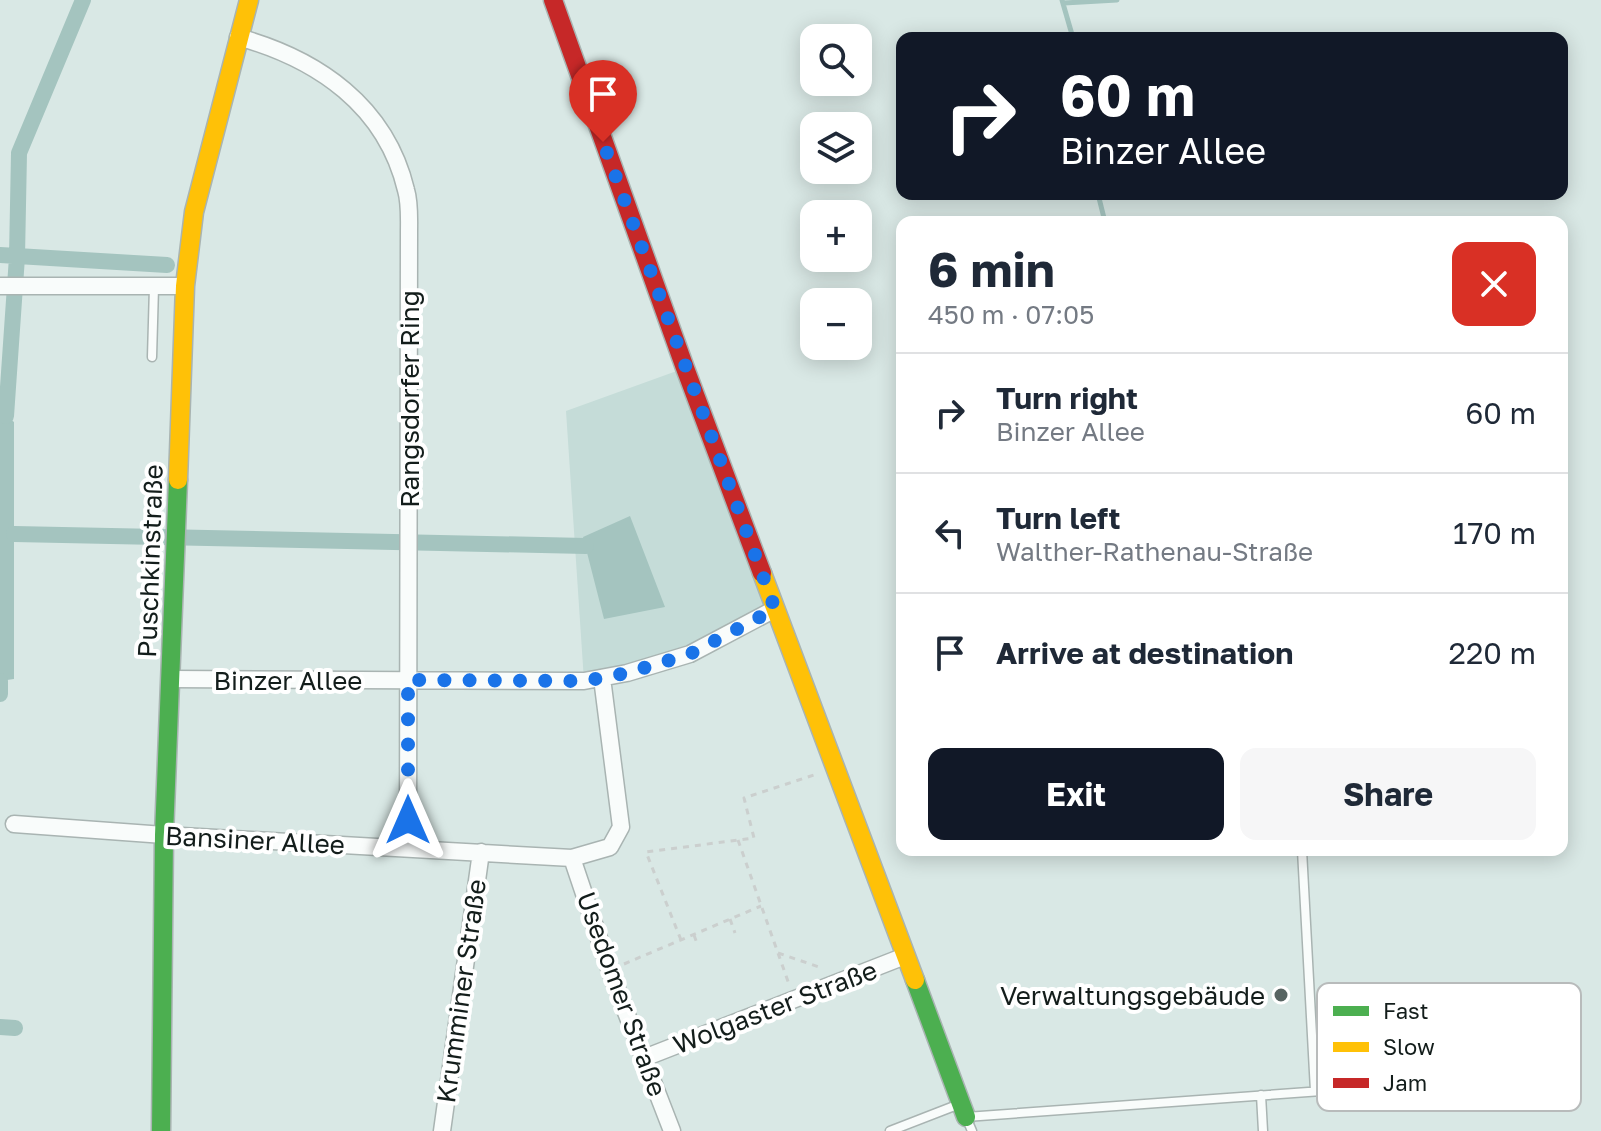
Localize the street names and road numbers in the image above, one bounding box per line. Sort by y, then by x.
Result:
street label: Rangsdorfer Ring [394,290,425,508]
street label: Puschkinstraße [131,464,169,658]
street label: Binzer Allee [214,665,362,696]
street label: Bansiner Allee [164,820,346,860]
street label: Krumminer Straße [430,877,492,1105]
street label: Usedomer Straße [571,887,673,1101]
street label: Wolgaster Straße [669,954,881,1060]

